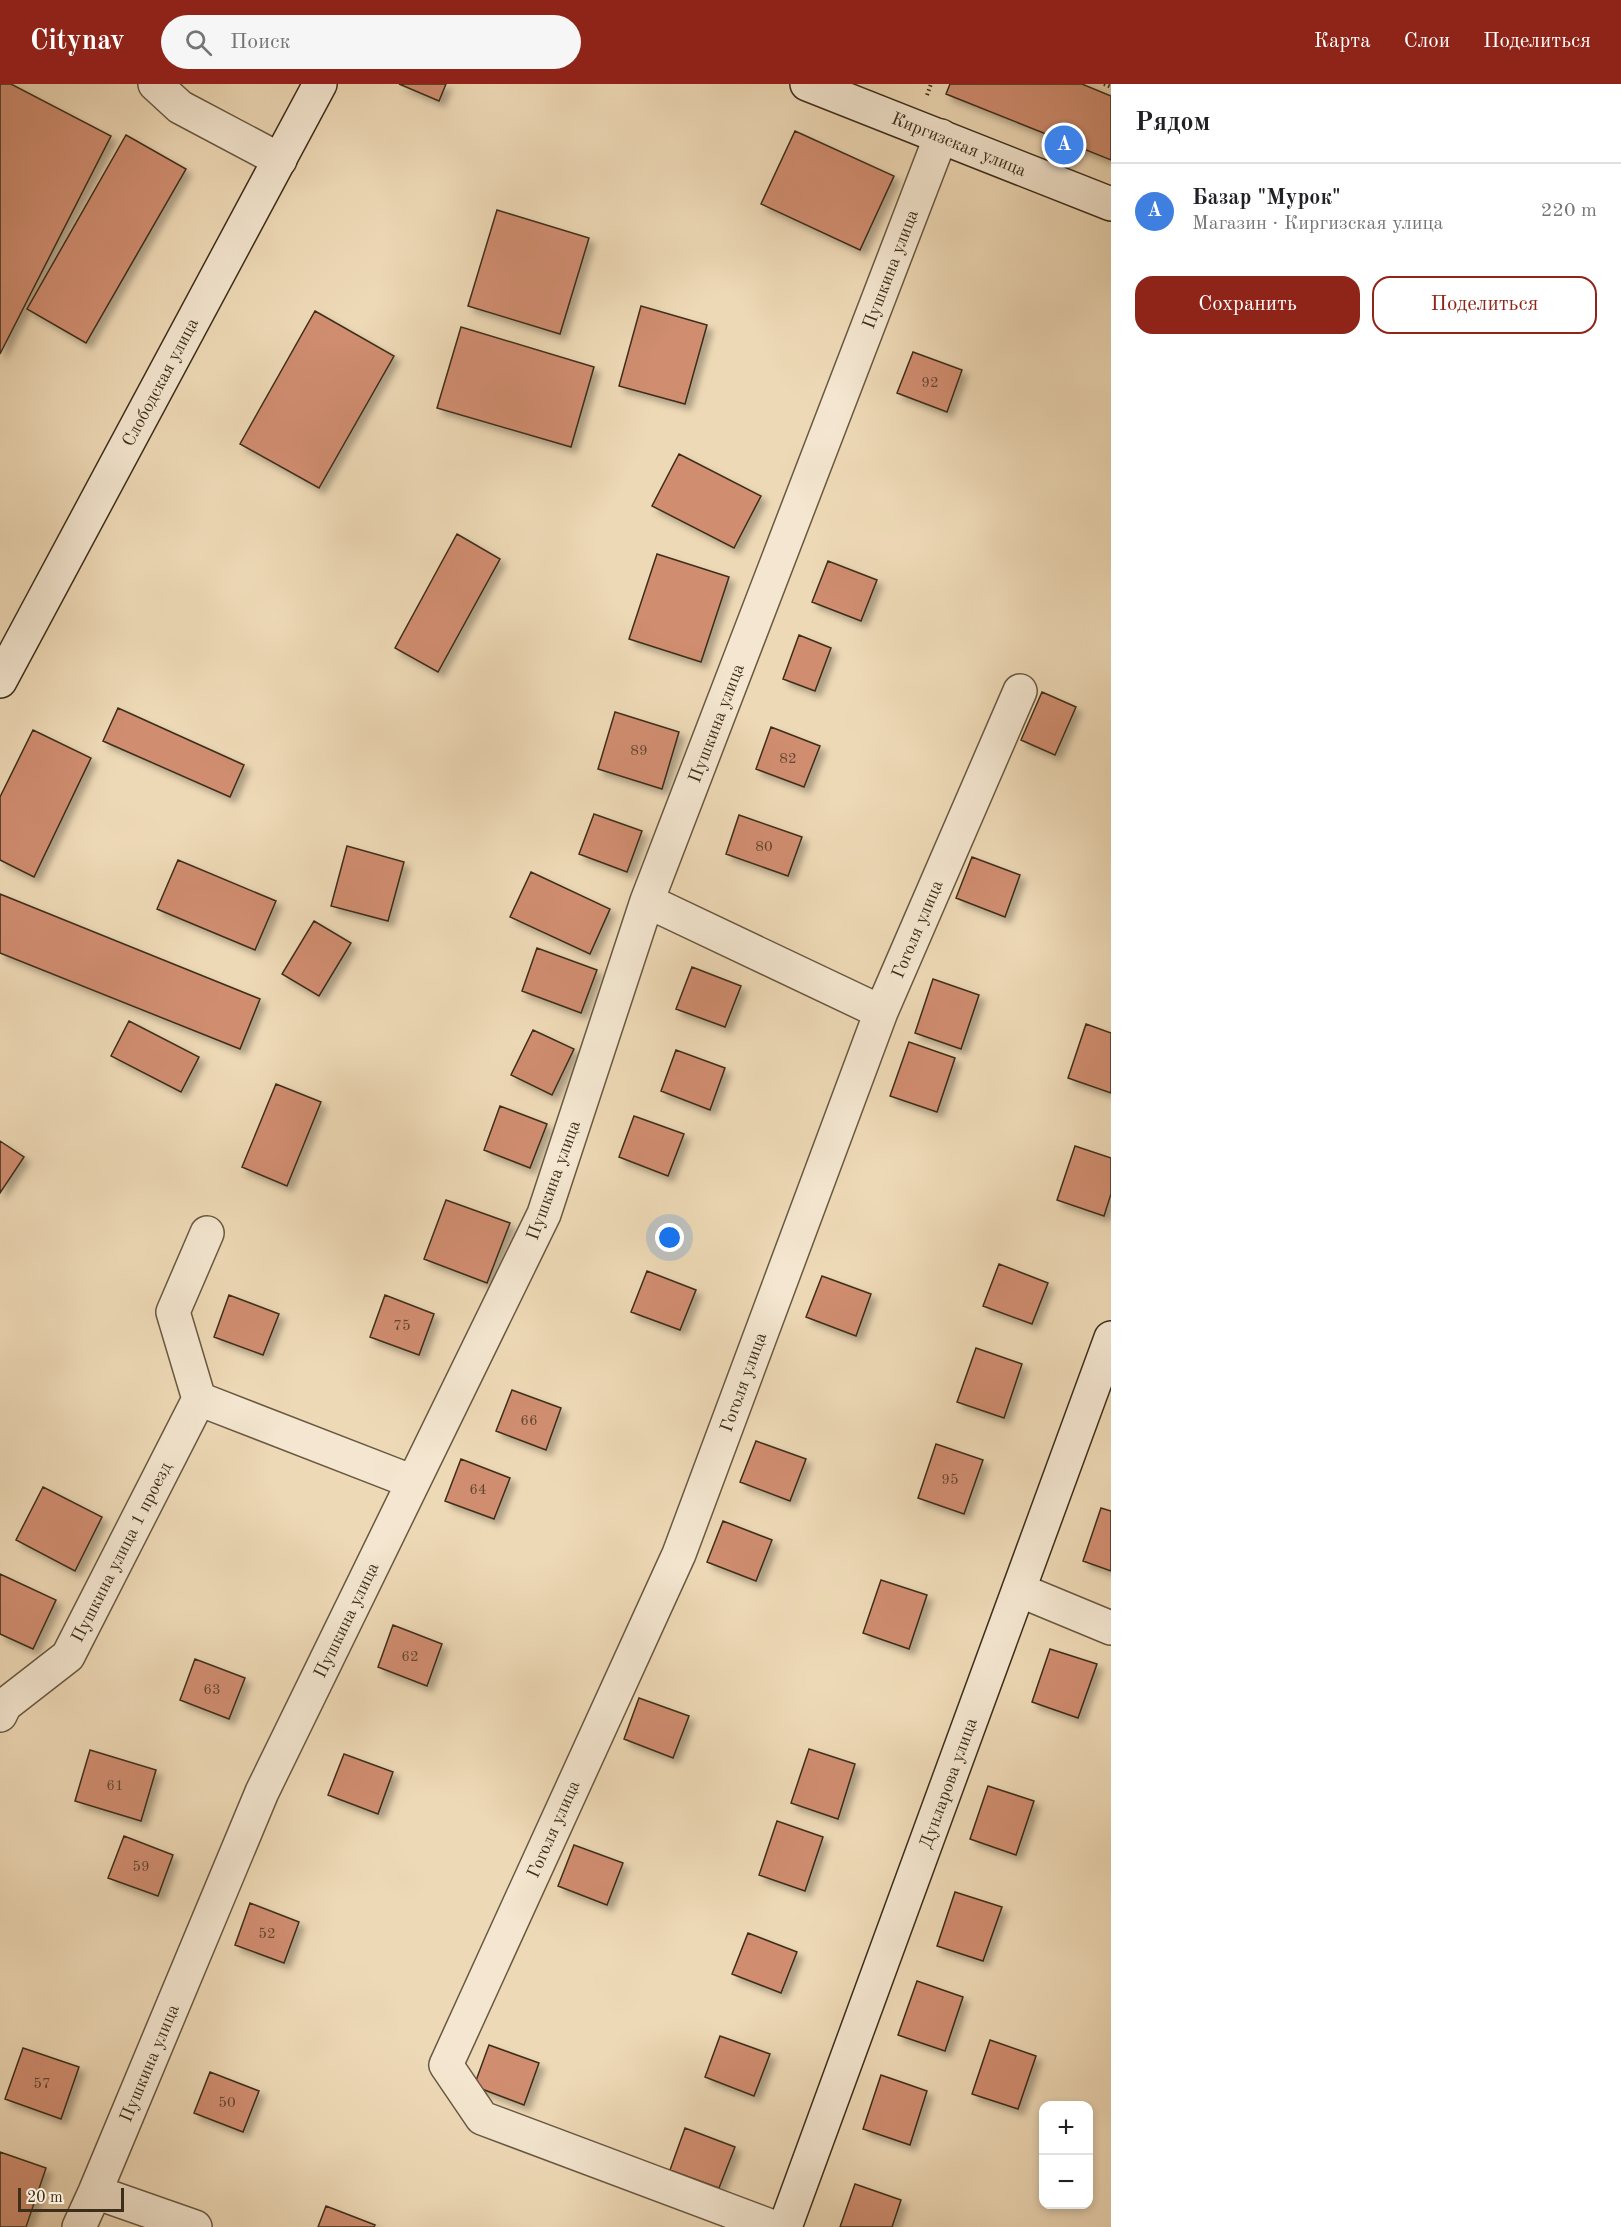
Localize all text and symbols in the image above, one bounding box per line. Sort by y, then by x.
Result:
search box [161,15,581,69]
icon: search [182,26,215,59]
text: Citynav [30,28,125,56]
text: Поиск [230,31,291,53]
text: Карта [1314,31,1371,52]
text: Слои [1404,31,1450,52]
text: Поделиться [1483,31,1591,52]
street label: Киргизская улица [889,110,1029,180]
text: Рядом [1135,110,1210,136]
pin: A [1044,122,1084,168]
text: Базар "Мурок" [1192,187,1341,209]
text: A [1147,201,1162,221]
text: 220 m [1541,201,1597,221]
street label: Пушкина улица [860,207,922,331]
text: Магазин · Киргизская улица [1192,214,1443,234]
button: Сохранить [1135,276,1360,334]
button: Поделиться [1372,276,1597,334]
street label: Слободская улица [119,315,202,450]
house number: 92 [921,376,939,391]
street label: Пушкина улица [686,661,748,785]
house number: 89 [630,744,648,759]
house number: 82 [779,752,797,767]
house number: 80 [755,840,773,855]
street label: Гоголя улица [889,878,947,981]
street label: Пушкина улица [524,1118,584,1243]
your location [655,1223,684,1252]
house number: 75 [393,1319,411,1334]
street label: Гоголя улица [718,1330,770,1435]
house number: 66 [520,1414,538,1429]
street label: Пушкина улица 1 проезд [69,1459,175,1645]
house number: 95 [941,1473,959,1488]
house number: 64 [469,1483,487,1498]
street label: Пушкина улица [311,1560,383,1681]
house number: 62 [401,1650,419,1665]
house number: 63 [203,1683,221,1698]
street label: Дунларова улица [917,1716,981,1851]
street label: Гоголя улица [524,1778,583,1881]
house number: 61 [106,1779,124,1794]
house number: 59 [132,1860,150,1875]
house number: 52 [258,1927,276,1942]
street label: Пушкина улица [117,2002,183,2125]
house number: 57 [33,2077,51,2092]
house number: 50 [218,2096,236,2111]
map controls [1039,2101,1093,2209]
button: + [1039,2101,1093,2155]
button: − [1039,2155,1093,2209]
scale bar [18,2185,124,2212]
text: 20 m [27,2190,63,2206]

